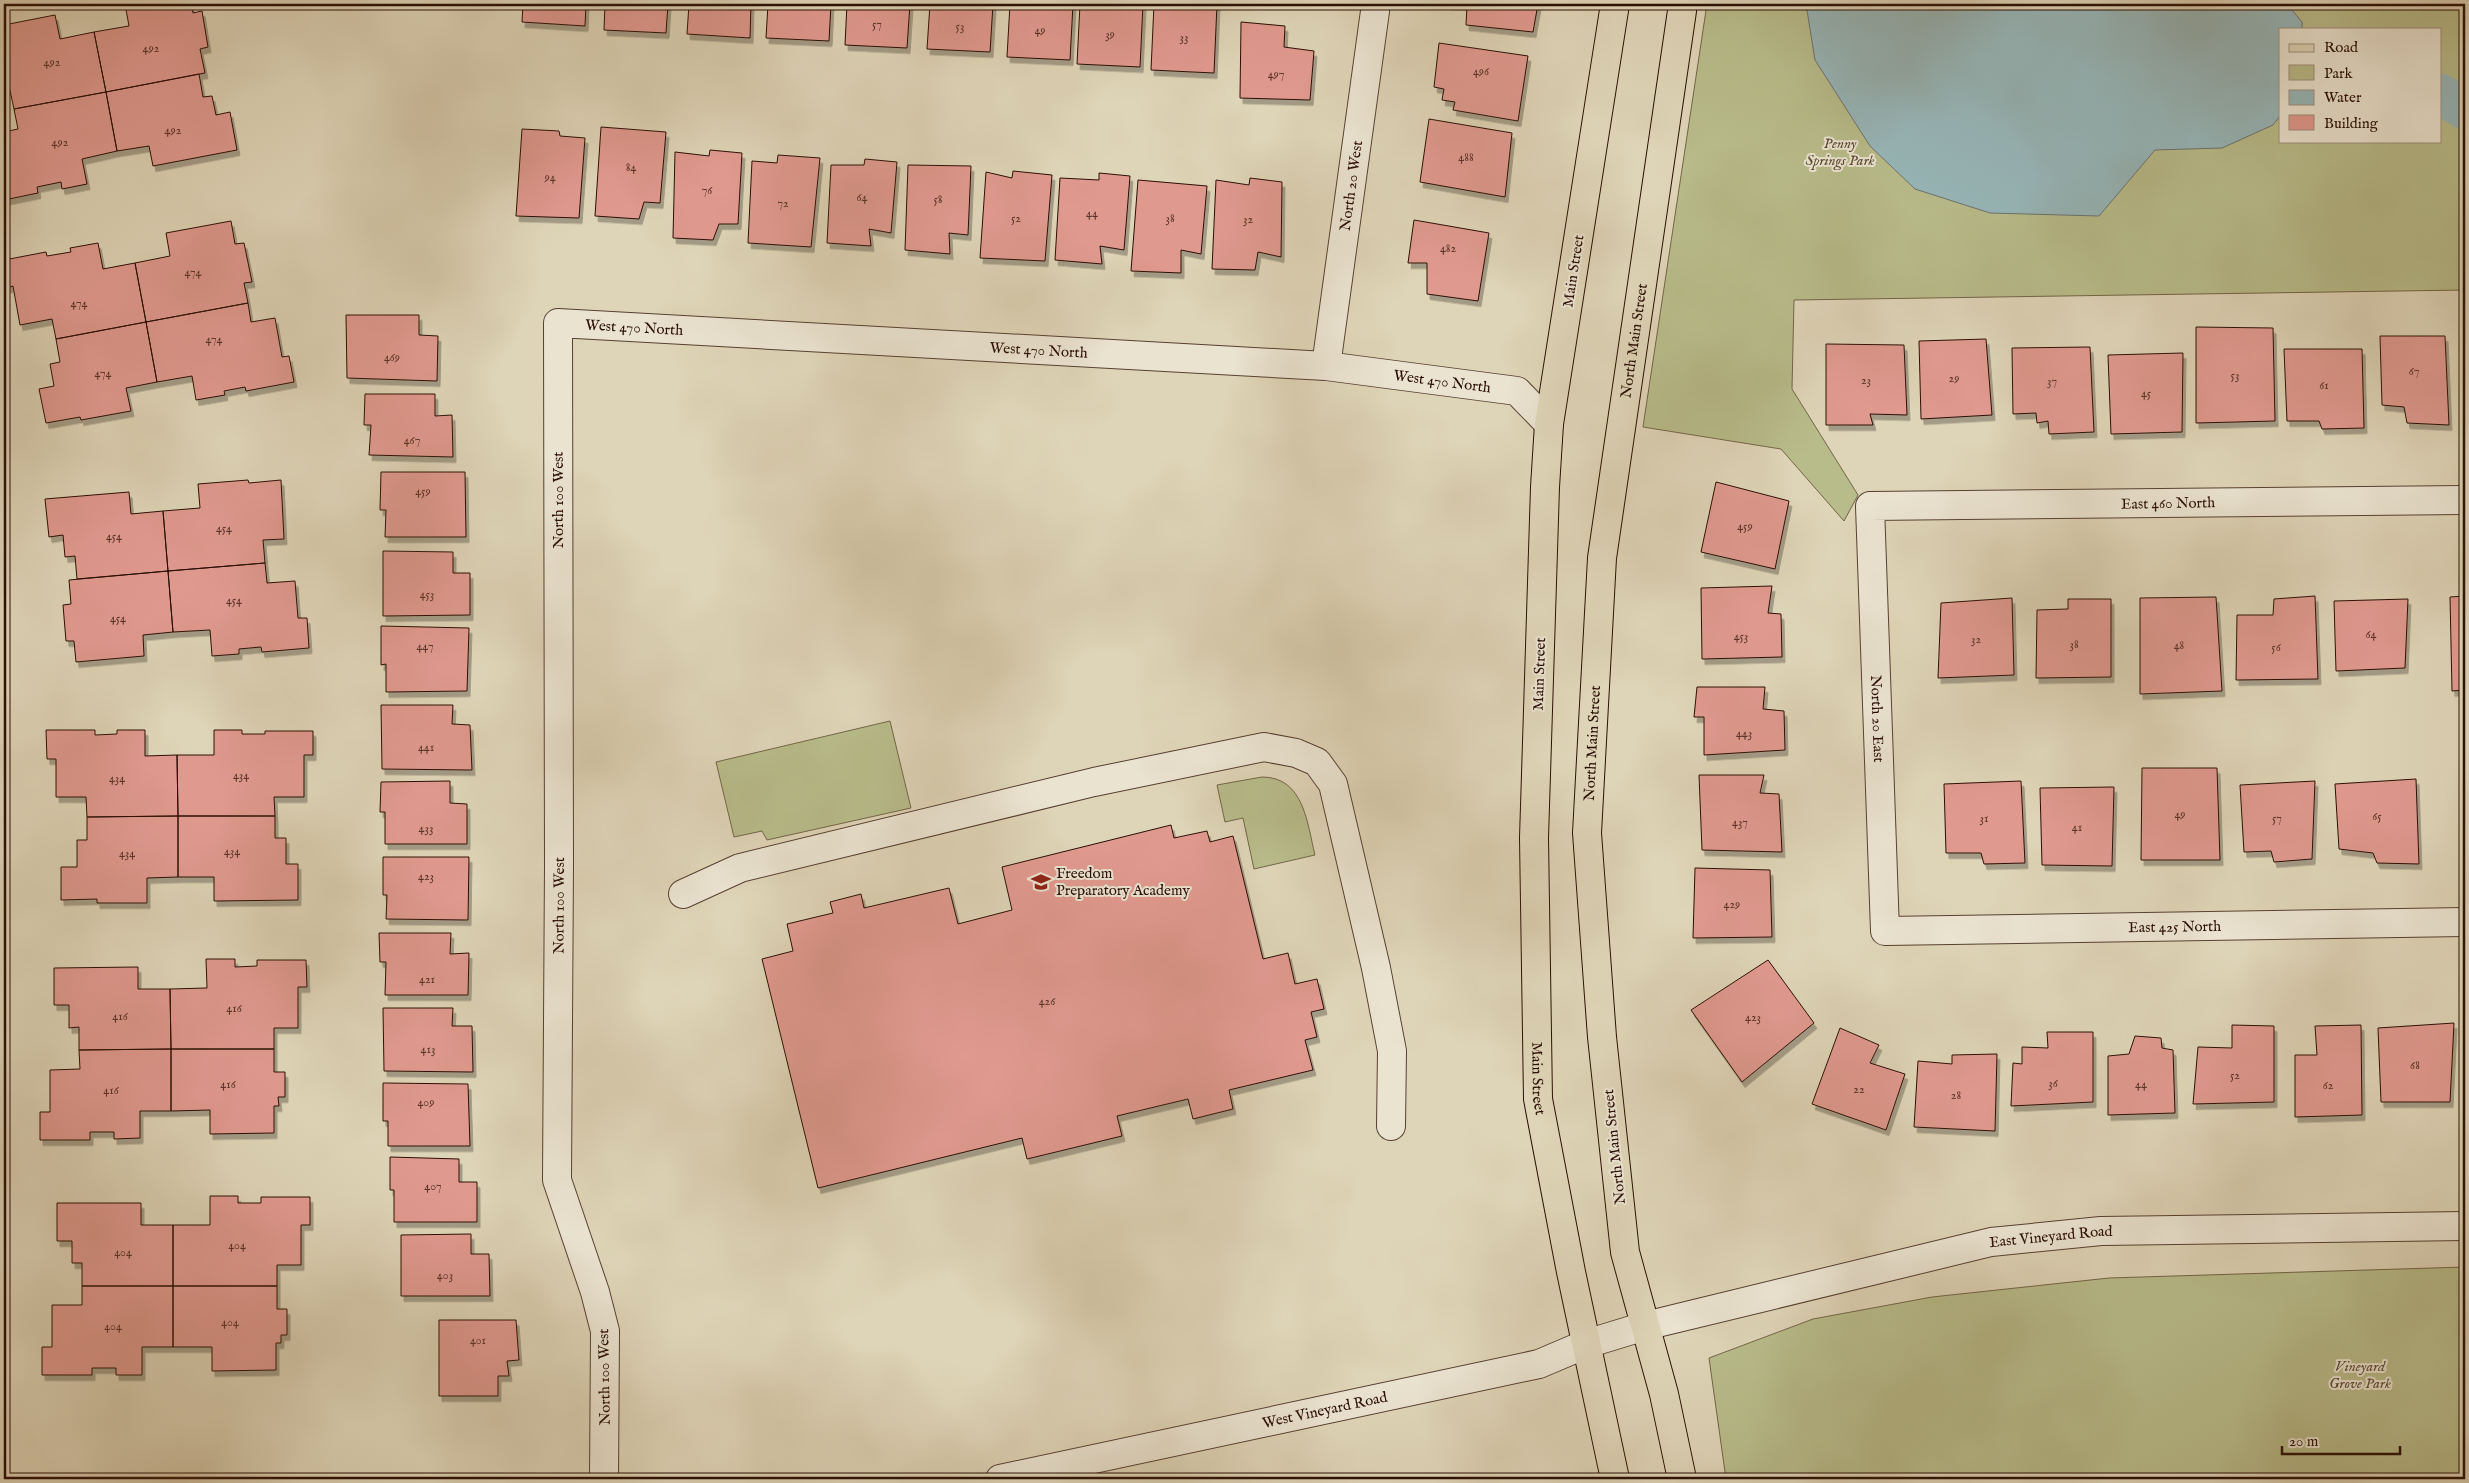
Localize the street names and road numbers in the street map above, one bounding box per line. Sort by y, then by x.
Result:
street label: North 20 West [1336,139,1367,232]
street label: Main Street [1558,233,1589,309]
street label: North Main Street [1617,282,1652,399]
street label: West 470 North [585,316,684,340]
street label: West 470 North [989,338,1088,363]
street label: West 470 North [1392,366,1492,397]
street label: North 100 West [549,452,568,548]
street label: East 460 North [2121,493,2215,514]
street label: Main Street [1529,637,1550,711]
street label: North 20 East [1866,675,1888,763]
street label: North Main Street [1580,685,1605,801]
street label: North 100 West [549,857,569,954]
street label: East 425 North [2128,917,2221,937]
street label: Main Street [1527,1042,1550,1117]
street label: North Main Street [1599,1088,1630,1205]
street label: East Vineyard Road [1988,1222,2114,1252]
street label: North 100 West [594,1328,615,1426]
street label: West Vineyard Road [1261,1387,1390,1433]

